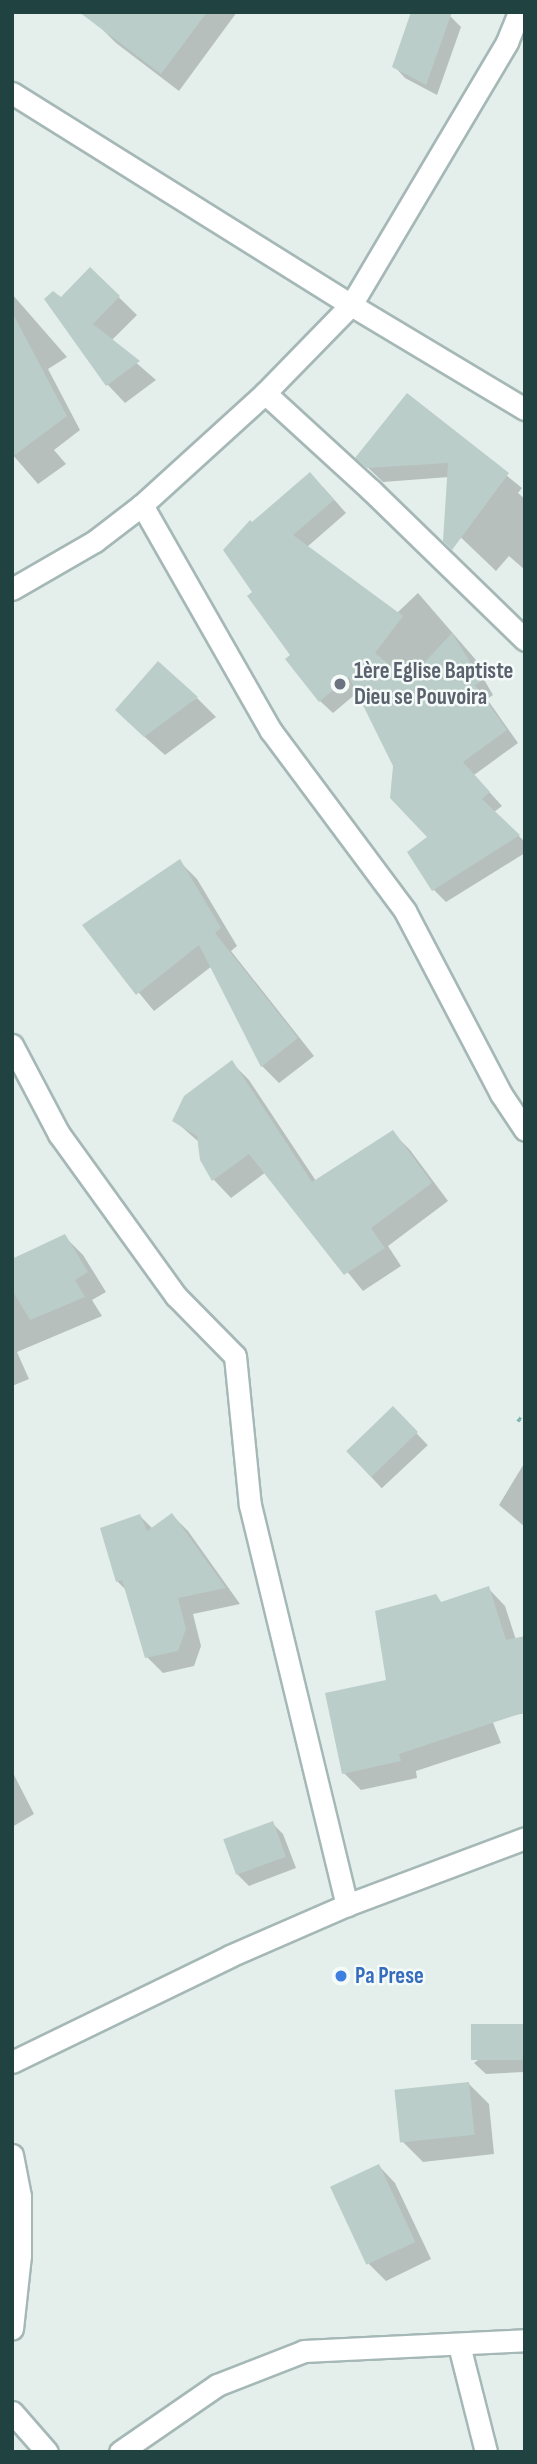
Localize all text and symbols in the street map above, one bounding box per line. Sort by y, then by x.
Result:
place label: 1ère Eglise Baptiste Dieu se Pouvoira [354,657,513,711]
marker: 1ère Eglise Baptiste Dieu se Pouvoira [332,676,348,692]
place label: Pa Prese [355,1962,424,1990]
marker: Pa Prese [333,1968,349,1984]

